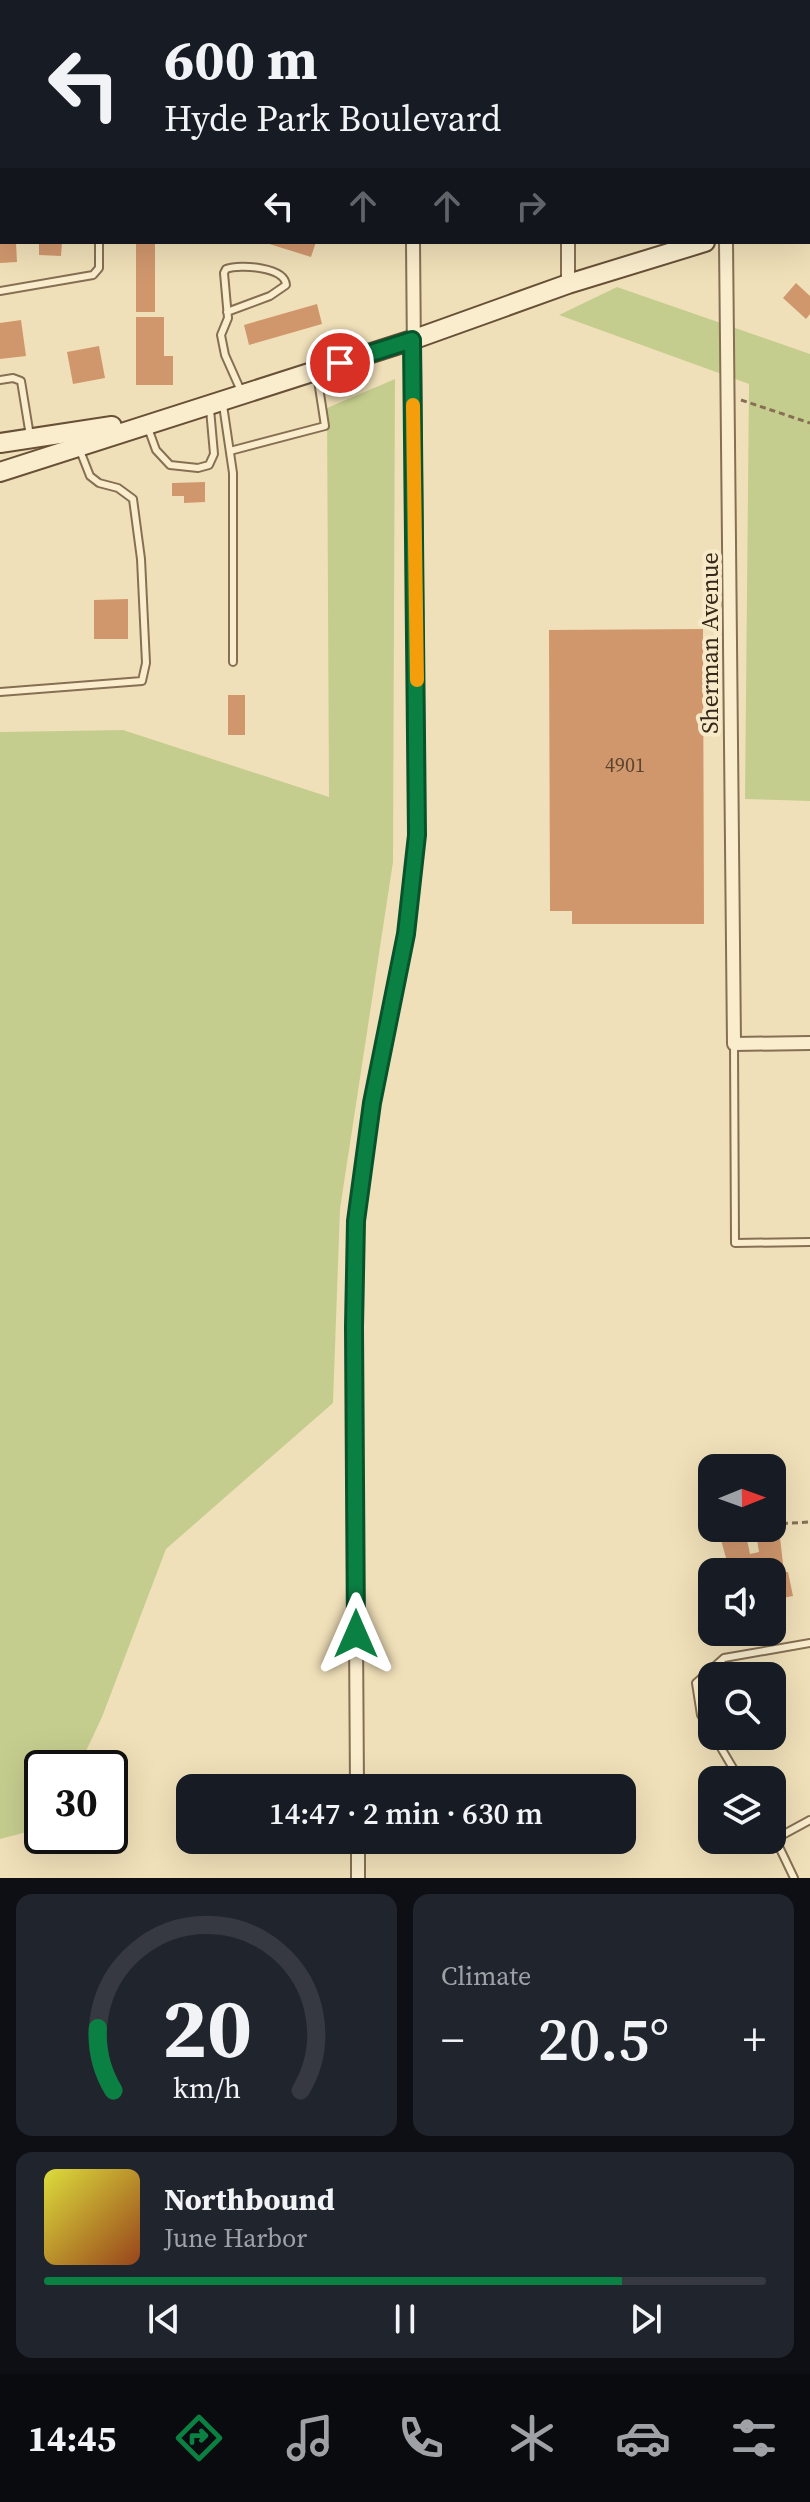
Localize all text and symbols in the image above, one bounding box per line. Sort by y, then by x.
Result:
text: 600 m [164,21,318,98]
icon: left [32,32,136,136]
text: Hyde Park Boulevard [164,94,501,143]
icon: left [257,184,301,228]
icon: ahead [341,184,385,228]
icon: ahead [425,184,469,228]
icon: right [509,184,553,228]
pin [306,329,374,397]
icon: arrive [318,341,362,385]
street label: Sherman Avenue [693,552,726,734]
house number: 4901 [605,751,645,779]
north arrow [698,1454,786,1542]
map controls [698,1454,786,1854]
button: sound [698,1558,786,1646]
position arrow [314,1592,398,1676]
button: search [698,1662,786,1750]
speed limit sign: 30 [24,1750,128,1854]
button: layers [698,1766,786,1854]
text: 14:47 · 2 min · 630 m [269,1793,543,1834]
text: Climate [441,1958,531,1994]
text: 20 [161,1971,252,2085]
text: 20.5° [538,1998,669,2080]
text: − [441,2009,464,2070]
text: + [743,2009,766,2070]
text: km/h [172,2068,241,2108]
text: Northbound [164,2179,335,2220]
text: June Harbor [164,2220,307,2256]
icon: previous [142,2297,186,2341]
icon: pause [383,2297,427,2341]
icon: next [624,2297,668,2341]
icon: directions [171,2410,227,2466]
icon: music [282,2410,338,2466]
icon: phone [393,2410,449,2466]
icon: climate [504,2410,560,2466]
icon: car [615,2410,671,2466]
icon: filters [726,2410,782,2466]
text: 14:45 [28,2414,116,2463]

